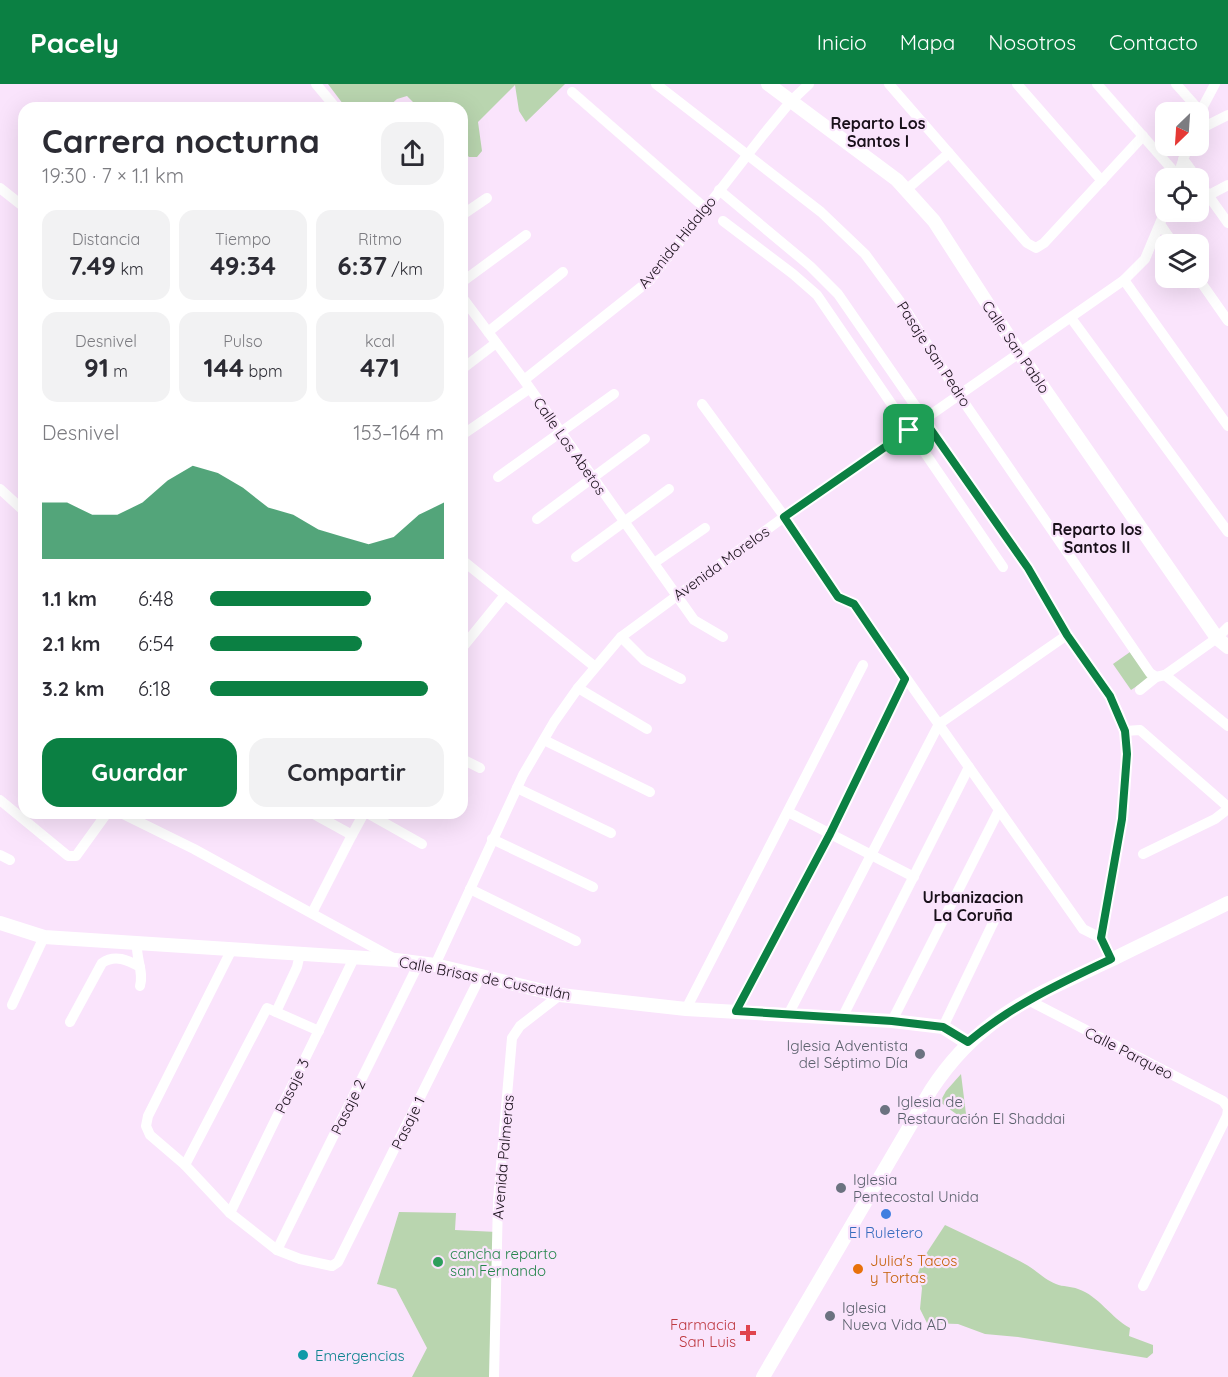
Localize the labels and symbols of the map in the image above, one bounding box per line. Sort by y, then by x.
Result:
north arrow [1155,102,1209,156]
district label: Reparto Los Santos I [830,113,926,151]
street label: Avenida Hidalgo [634,192,720,292]
street label: Calle San Pablo [978,297,1054,397]
street label: Pasaje San Pedro [893,298,975,410]
street label: Calle Los Abetos [529,394,611,498]
pin [883,404,934,455]
district label: Reparto los Santos II [1052,519,1142,557]
street label: Avenida Morelos [669,522,773,604]
district label: Urbanizacion La Coruña [922,887,1024,925]
street label: Calle Brisas de Cuscatlán [398,952,572,1004]
street label: Calle Parqueo [1082,1023,1176,1083]
place label: Iglesia Adventista del Séptimo Día [786,1036,908,1072]
marker: Iglesia Adventista del Séptimo Día [913,1047,927,1061]
street label: Pasaje 3 [271,1055,313,1117]
street label: Pasaje 2 [326,1076,370,1138]
place label: Iglesia de Restauración El Shaddai [897,1092,1065,1128]
street label: Pasaje 1 [387,1094,429,1152]
street label: Avenida Palmeras [488,1094,518,1220]
marker: Iglesia de Restauración El Shaddai [878,1103,892,1117]
place label: Iglesia Pentecostal Unida [853,1170,979,1206]
marker: Iglesia Pentecostal Unida [834,1181,848,1195]
marker: El Ruletero [879,1207,893,1221]
place label: El Ruletero [849,1223,923,1242]
place label: cancha reparto san Fernando [450,1244,557,1280]
place label: Julia's Tacos y Tortas [870,1251,957,1287]
marker: cancha reparto san Fernando [431,1255,445,1269]
marker: Julia's Tacos y Tortas [851,1262,865,1276]
place label: Iglesia Nueva Vida AD [842,1298,947,1334]
marker: Iglesia Nueva Vida AD [823,1309,837,1323]
place label: Farmacia San Luis [670,1315,736,1351]
marker: Farmacia San Luis [741,1326,755,1340]
place label: Emergencias [315,1346,405,1365]
marker: Emergencias [296,1348,310,1362]

